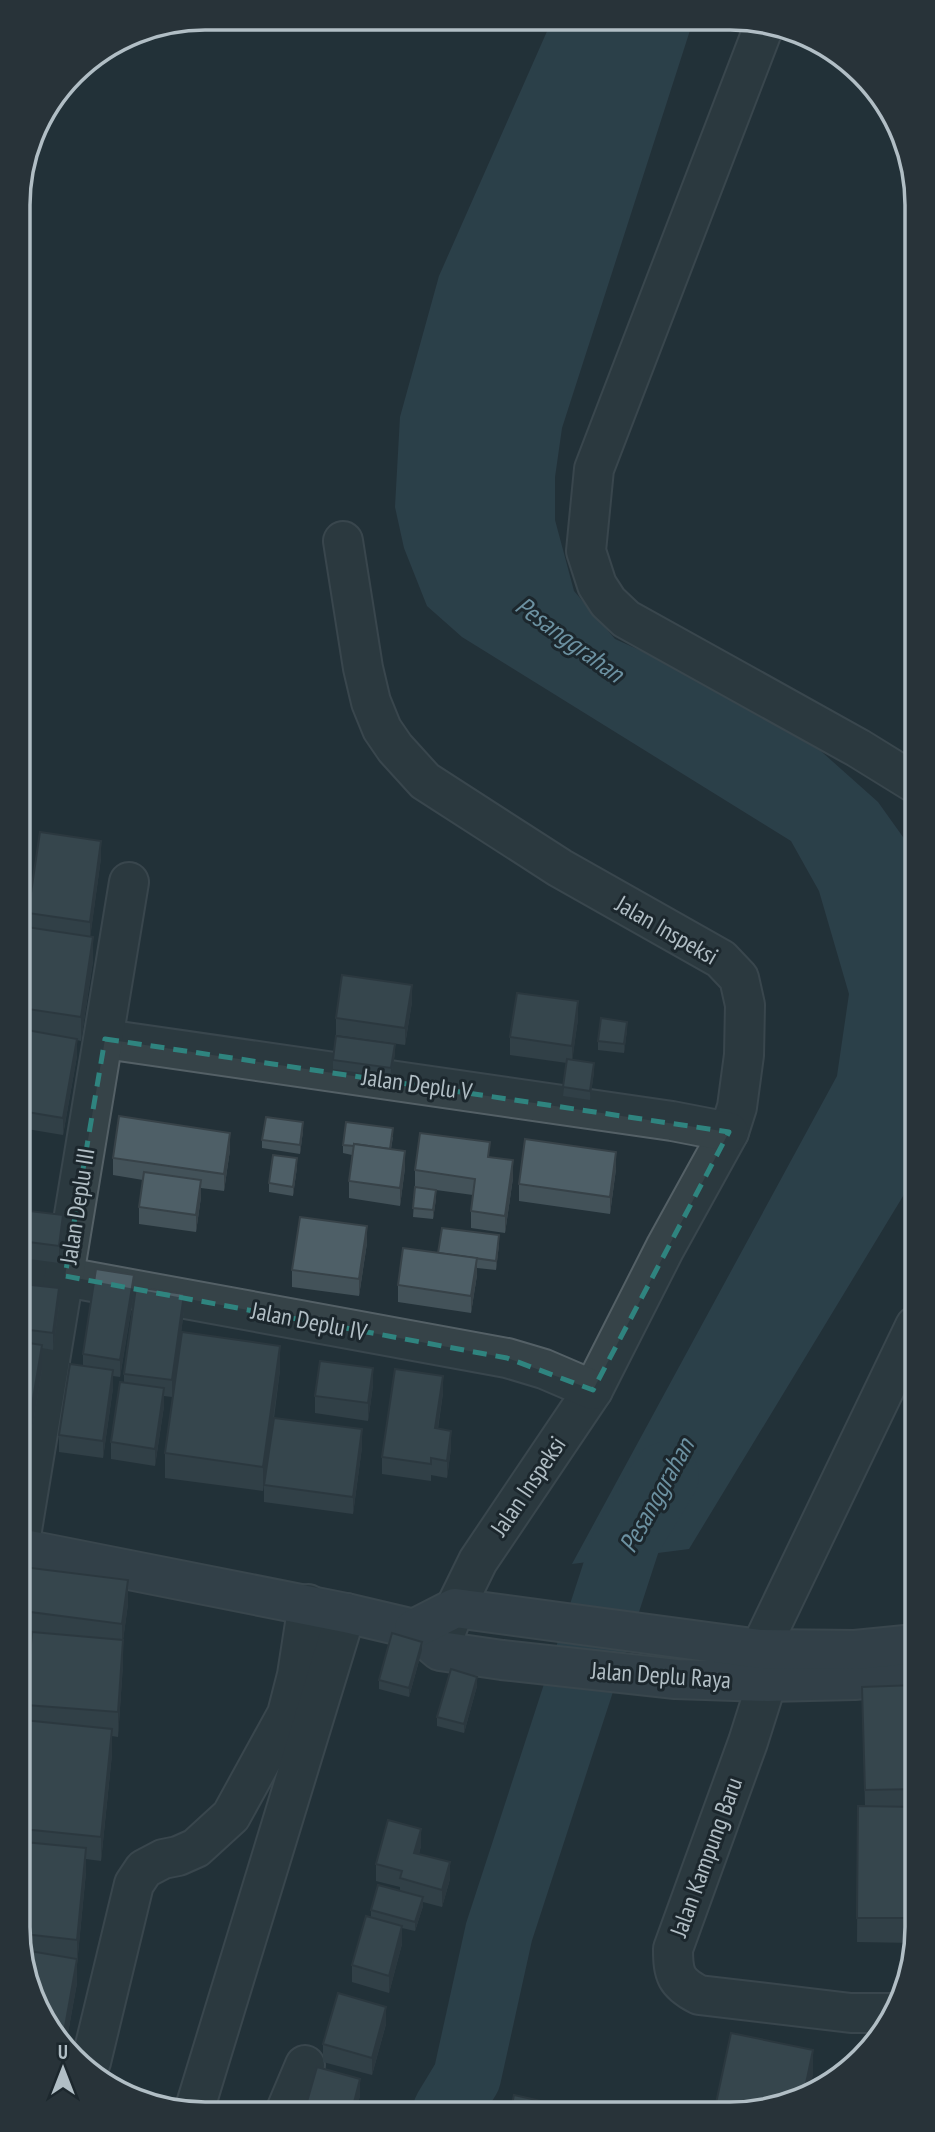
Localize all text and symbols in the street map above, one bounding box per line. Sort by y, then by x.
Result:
water label: Pesanggrahan [510,589,632,690]
street label: Jalan Inspeksi [609,888,724,972]
street label: Jalan Deplu V [359,1061,475,1107]
street label: Jalan Deplu III [52,1146,101,1267]
street label: Jalan Deplu IV [248,1294,370,1348]
street label: Jalan Inspeksi [483,1430,573,1543]
water label: Pesanggrahan [611,1431,702,1558]
street label: Jalan Deplu Raya [589,1655,732,1695]
street label: Jalan Kampung Baru [662,1773,749,1942]
north arrow [28,2034,98,2104]
text: U [58,2040,68,2064]

